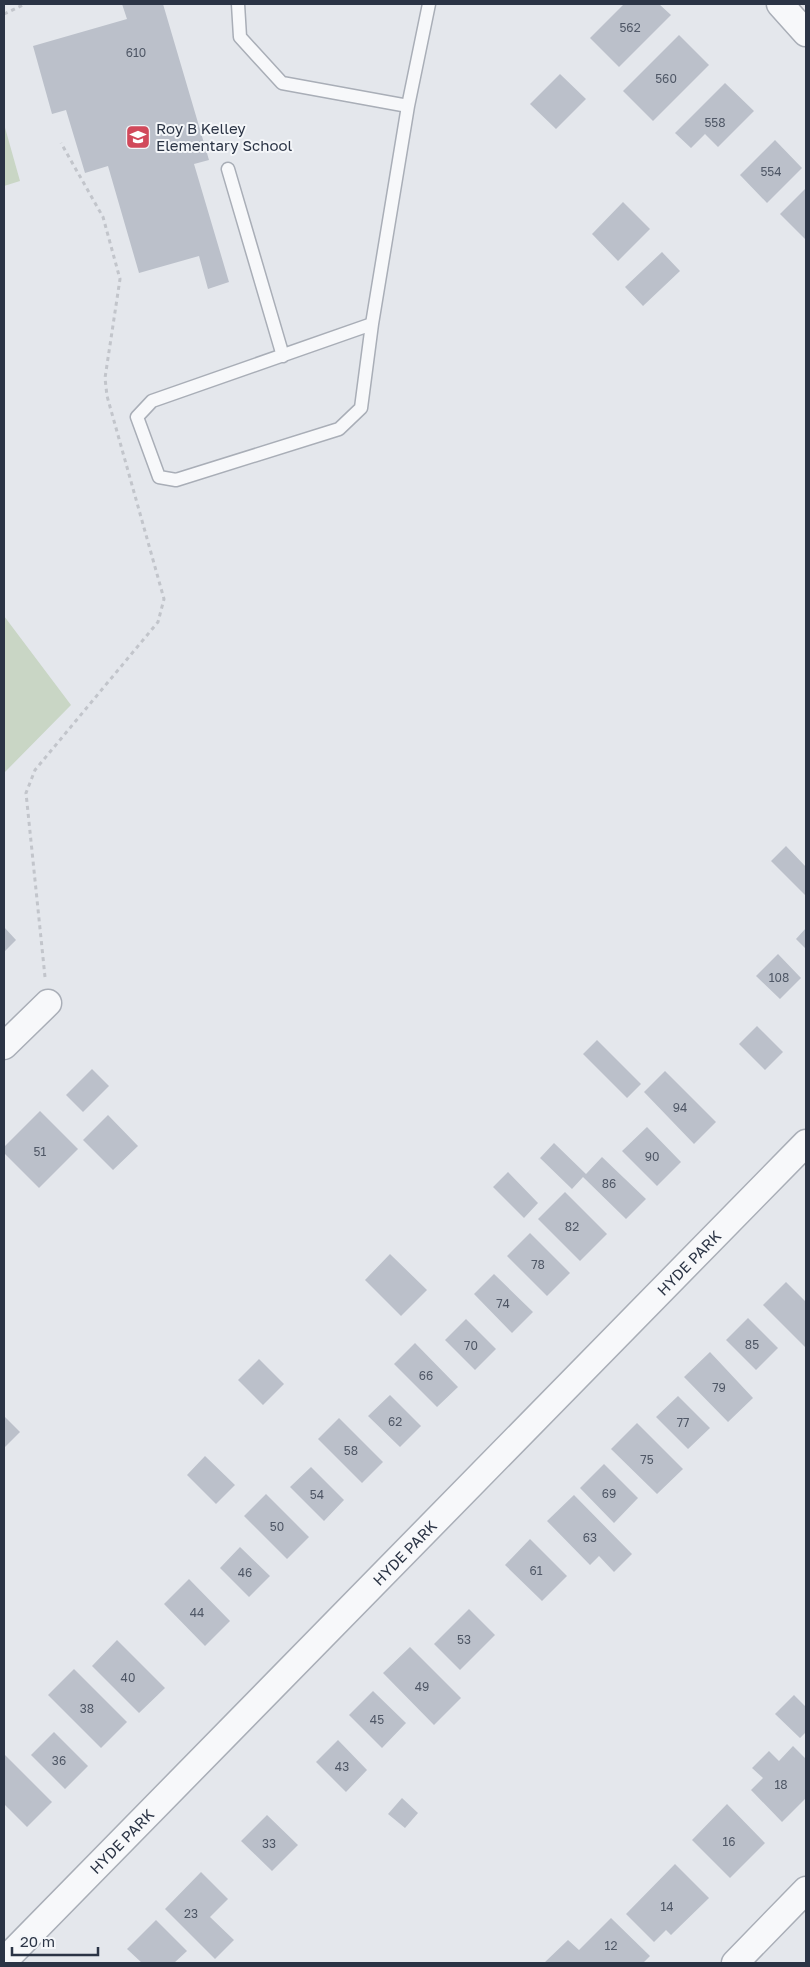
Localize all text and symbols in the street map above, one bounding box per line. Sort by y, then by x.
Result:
house number: 562 [619,20,641,35]
house number: 610 [126,45,146,60]
house number: 560 [655,71,677,86]
house number: 558 [704,115,726,130]
place label: Roy B Kelley Elementary School [156,119,292,154]
school or university icon: Roy B Kelley Elementary School [125,124,151,150]
house number: 554 [760,164,782,179]
house number: 108 [769,970,789,985]
house number: 94 [673,1100,687,1115]
house number: 51 [34,1144,47,1159]
house number: 90 [645,1149,659,1164]
house number: 86 [602,1176,616,1191]
house number: 82 [565,1219,579,1234]
street label: HYDE PARK [653,1226,724,1299]
house number: 78 [531,1257,545,1272]
house number: 74 [496,1296,510,1311]
house number: 85 [745,1337,759,1352]
house number: 70 [464,1338,478,1353]
house number: 66 [419,1368,433,1383]
house number: 79 [712,1380,726,1395]
house number: 62 [388,1414,402,1429]
house number: 77 [677,1415,689,1430]
house number: 58 [344,1443,358,1458]
house number: 75 [640,1452,654,1467]
house number: 69 [602,1486,616,1501]
house number: 54 [310,1487,324,1502]
street label: HYDE PARK [369,1516,440,1589]
house number: 50 [270,1519,284,1534]
house number: 63 [583,1530,597,1545]
house number: 61 [529,1563,543,1578]
house number: 46 [238,1565,252,1580]
house number: 44 [190,1605,204,1620]
house number: 53 [457,1632,471,1647]
house number: 40 [121,1670,135,1685]
house number: 49 [415,1679,429,1694]
house number: 38 [80,1701,94,1716]
house number: 45 [370,1712,384,1727]
house number: 36 [52,1753,66,1768]
house number: 43 [335,1759,349,1774]
house number: 18 [774,1777,788,1792]
street label: HYDE PARK [86,1805,157,1877]
house number: 16 [722,1834,736,1849]
house number: 33 [262,1836,276,1851]
house number: 14 [660,1899,674,1914]
house number: 23 [184,1906,198,1921]
scale bar [12,1924,99,1956]
text: 20 m [20,1932,55,1950]
house number: 12 [605,1938,617,1953]

